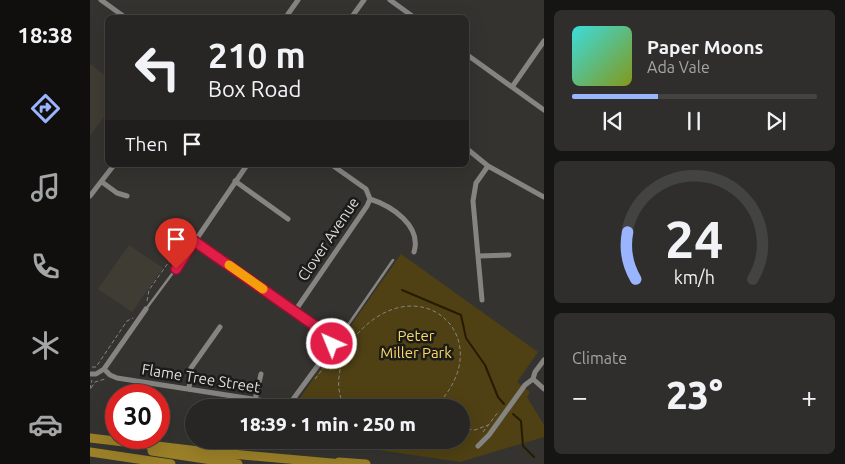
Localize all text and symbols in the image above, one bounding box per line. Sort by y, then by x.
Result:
text: 18:38 [17,22,73,47]
icon: left [125,35,190,100]
text: 210 m [208,35,306,75]
text: Paper Moons [647,36,764,58]
text: Ada Vale [647,58,710,76]
text: Box Road [208,76,301,101]
icon: directions [28,91,63,126]
icon: previous [599,107,627,135]
icon: pause [680,107,708,135]
icon: next [762,107,790,135]
icon: arrive [178,130,206,158]
text: Then [125,133,168,155]
icon: music [28,170,63,205]
street label: Clover Avenue [294,194,362,284]
text: 24 [665,210,724,268]
pin [155,218,197,269]
icon: arrive [162,225,190,253]
icon: phone [28,249,63,284]
text: km/h [674,267,715,287]
position arrow [305,317,357,369]
park label: Peter Miller Park [380,327,452,361]
icon: climate [28,328,63,363]
text: Climate [572,349,627,367]
street label: Flame Tree Street [141,360,261,396]
text: 23° [666,374,723,416]
text: − [572,381,588,412]
text: + [801,381,817,412]
speed limit sign: 30 [105,384,170,449]
icon: car [28,407,63,442]
text: 18:39 · 1 min · 250 m [239,413,416,435]

